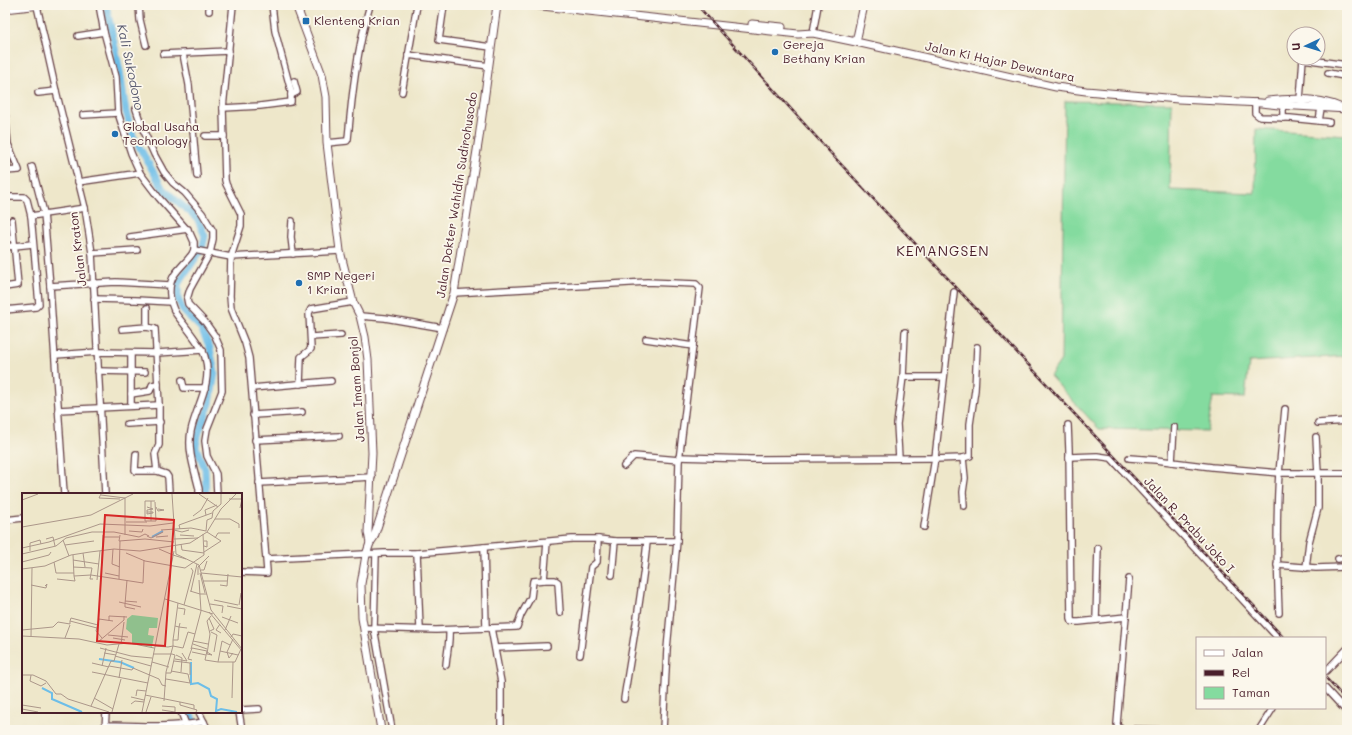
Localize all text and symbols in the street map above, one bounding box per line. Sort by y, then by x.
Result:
place label: Klenteng Krian [314,12,400,28]
marker: Klenteng Krian [301,16,311,26]
water label: Kali Sukodono [114,22,149,112]
north arrow [1286,26,1326,66]
place label: Gereja Bethany Krian [783,36,865,66]
street label: Jalan Ki Hajar Dewantara [924,37,1077,85]
text: U [1288,42,1303,51]
marker: Gereja Bethany Krian [770,47,780,57]
street label: Jalan Dokter Wahidin Sudirohusodo [432,91,480,299]
place label: Global Usaha Technology [123,118,200,148]
marker: Global Usaha Technology [110,129,120,139]
street label: Jalan Kraton [65,211,90,287]
district label: KEMANGSEN [896,241,990,260]
place label: SMP Negeri 1 Krian [307,267,375,297]
marker: SMP Negeri 1 Krian [294,278,304,288]
street label: Jalan Imam Bonjol [344,336,368,443]
street label: Jalan R. Prabu Joko I [1141,473,1238,576]
inset map [22,493,242,713]
legend [1196,637,1326,709]
text: Jalan [1232,644,1263,660]
text: Rel [1232,664,1250,680]
text: Taman [1232,684,1270,700]

